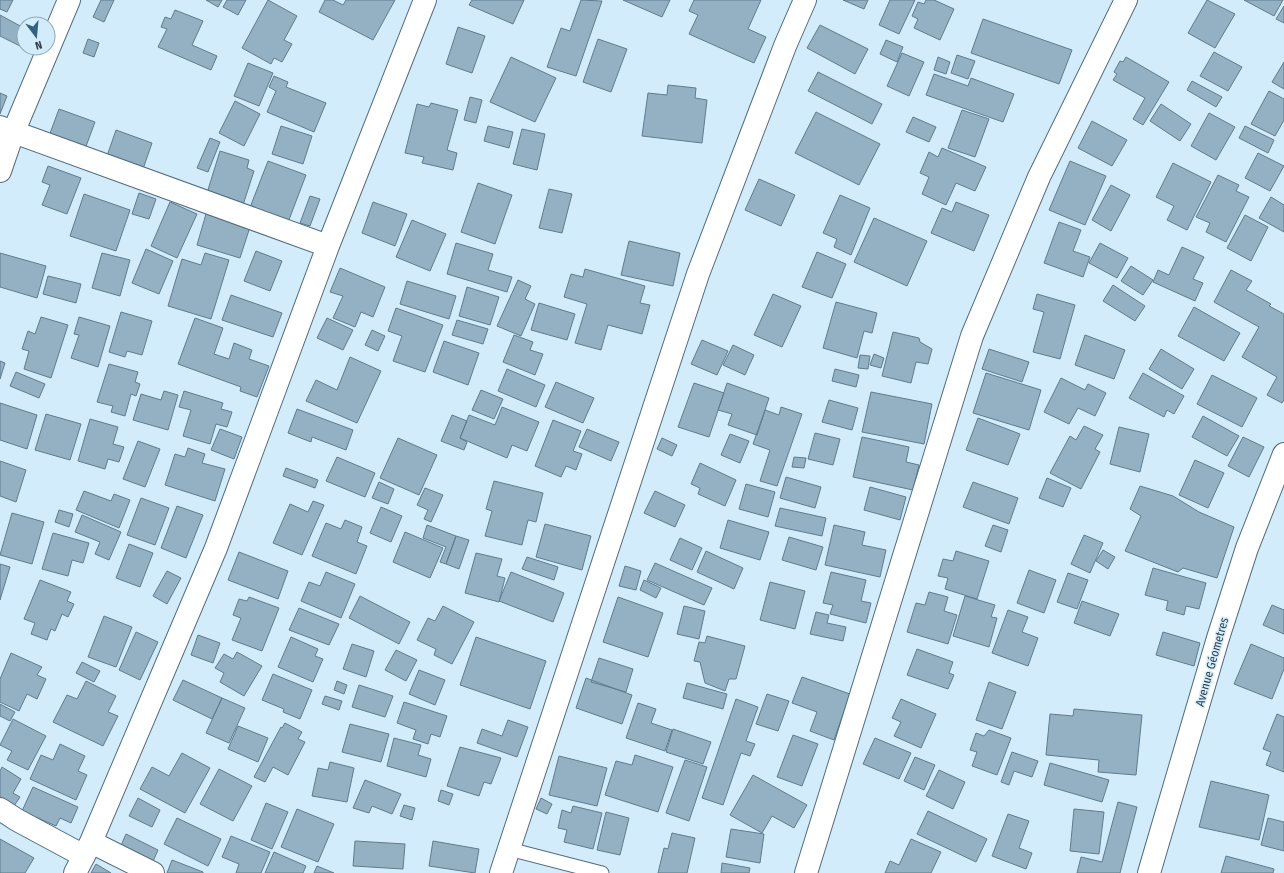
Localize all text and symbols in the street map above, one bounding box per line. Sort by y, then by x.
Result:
north arrow [16,16,56,56]
text: N [34,38,44,52]
street label: Avenue Géometres [1193,616,1231,708]

